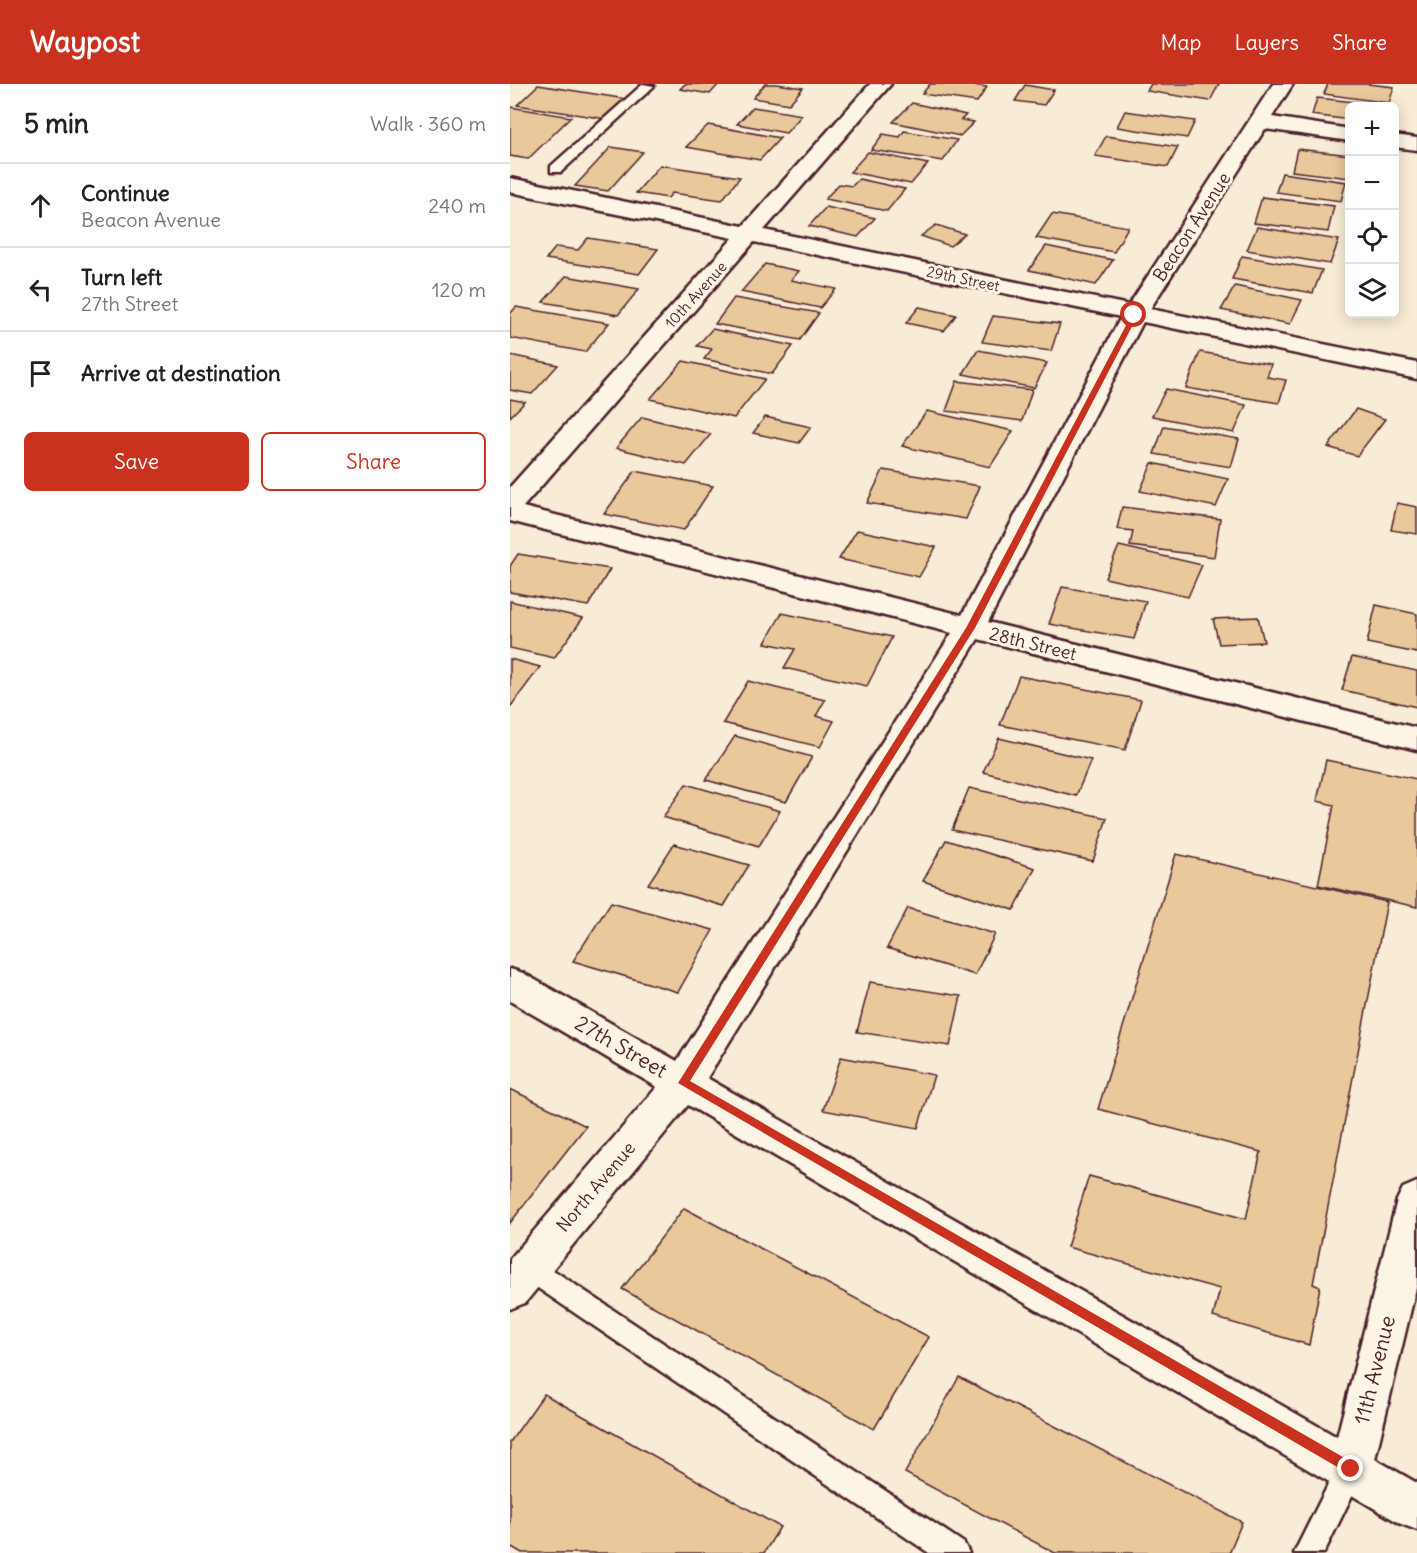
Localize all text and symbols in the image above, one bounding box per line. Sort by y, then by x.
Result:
text: Waypost [30,24,140,60]
text: Map [1161,29,1201,56]
text: Layers [1234,29,1299,56]
text: Share [1332,29,1387,56]
map controls [1345,102,1399,318]
button: + [1345,102,1399,156]
text: 5 min [24,107,89,140]
text: Walk · 360 m [370,111,486,136]
button: − [1345,156,1399,210]
street label: Beacon Avenue [1148,168,1235,286]
text: Continue [81,179,170,207]
icon: ahead [24,189,57,222]
text: 240 m [428,193,486,218]
text: Beacon Avenue [81,207,221,232]
button: locate [1345,210,1399,264]
street label: 10th Avenue [661,257,731,332]
street label: 29th Street [925,262,1001,296]
text: Turn left [81,263,162,291]
button: layers [1345,264,1399,318]
icon: left [24,273,57,306]
text: 120 m [432,277,486,302]
text: 27th Street [81,291,178,316]
route start [1120,301,1146,327]
icon: arrive [24,357,57,390]
text: Arrive at destination [81,359,281,387]
button: Save [24,432,249,491]
button: Share [261,432,486,491]
street label: 28th Street [987,622,1079,665]
street label: 27th Street [570,1009,672,1084]
street label: North Avenue [551,1137,640,1237]
street label: 11th Avenue [1348,1313,1401,1427]
route end [1337,1455,1363,1481]

